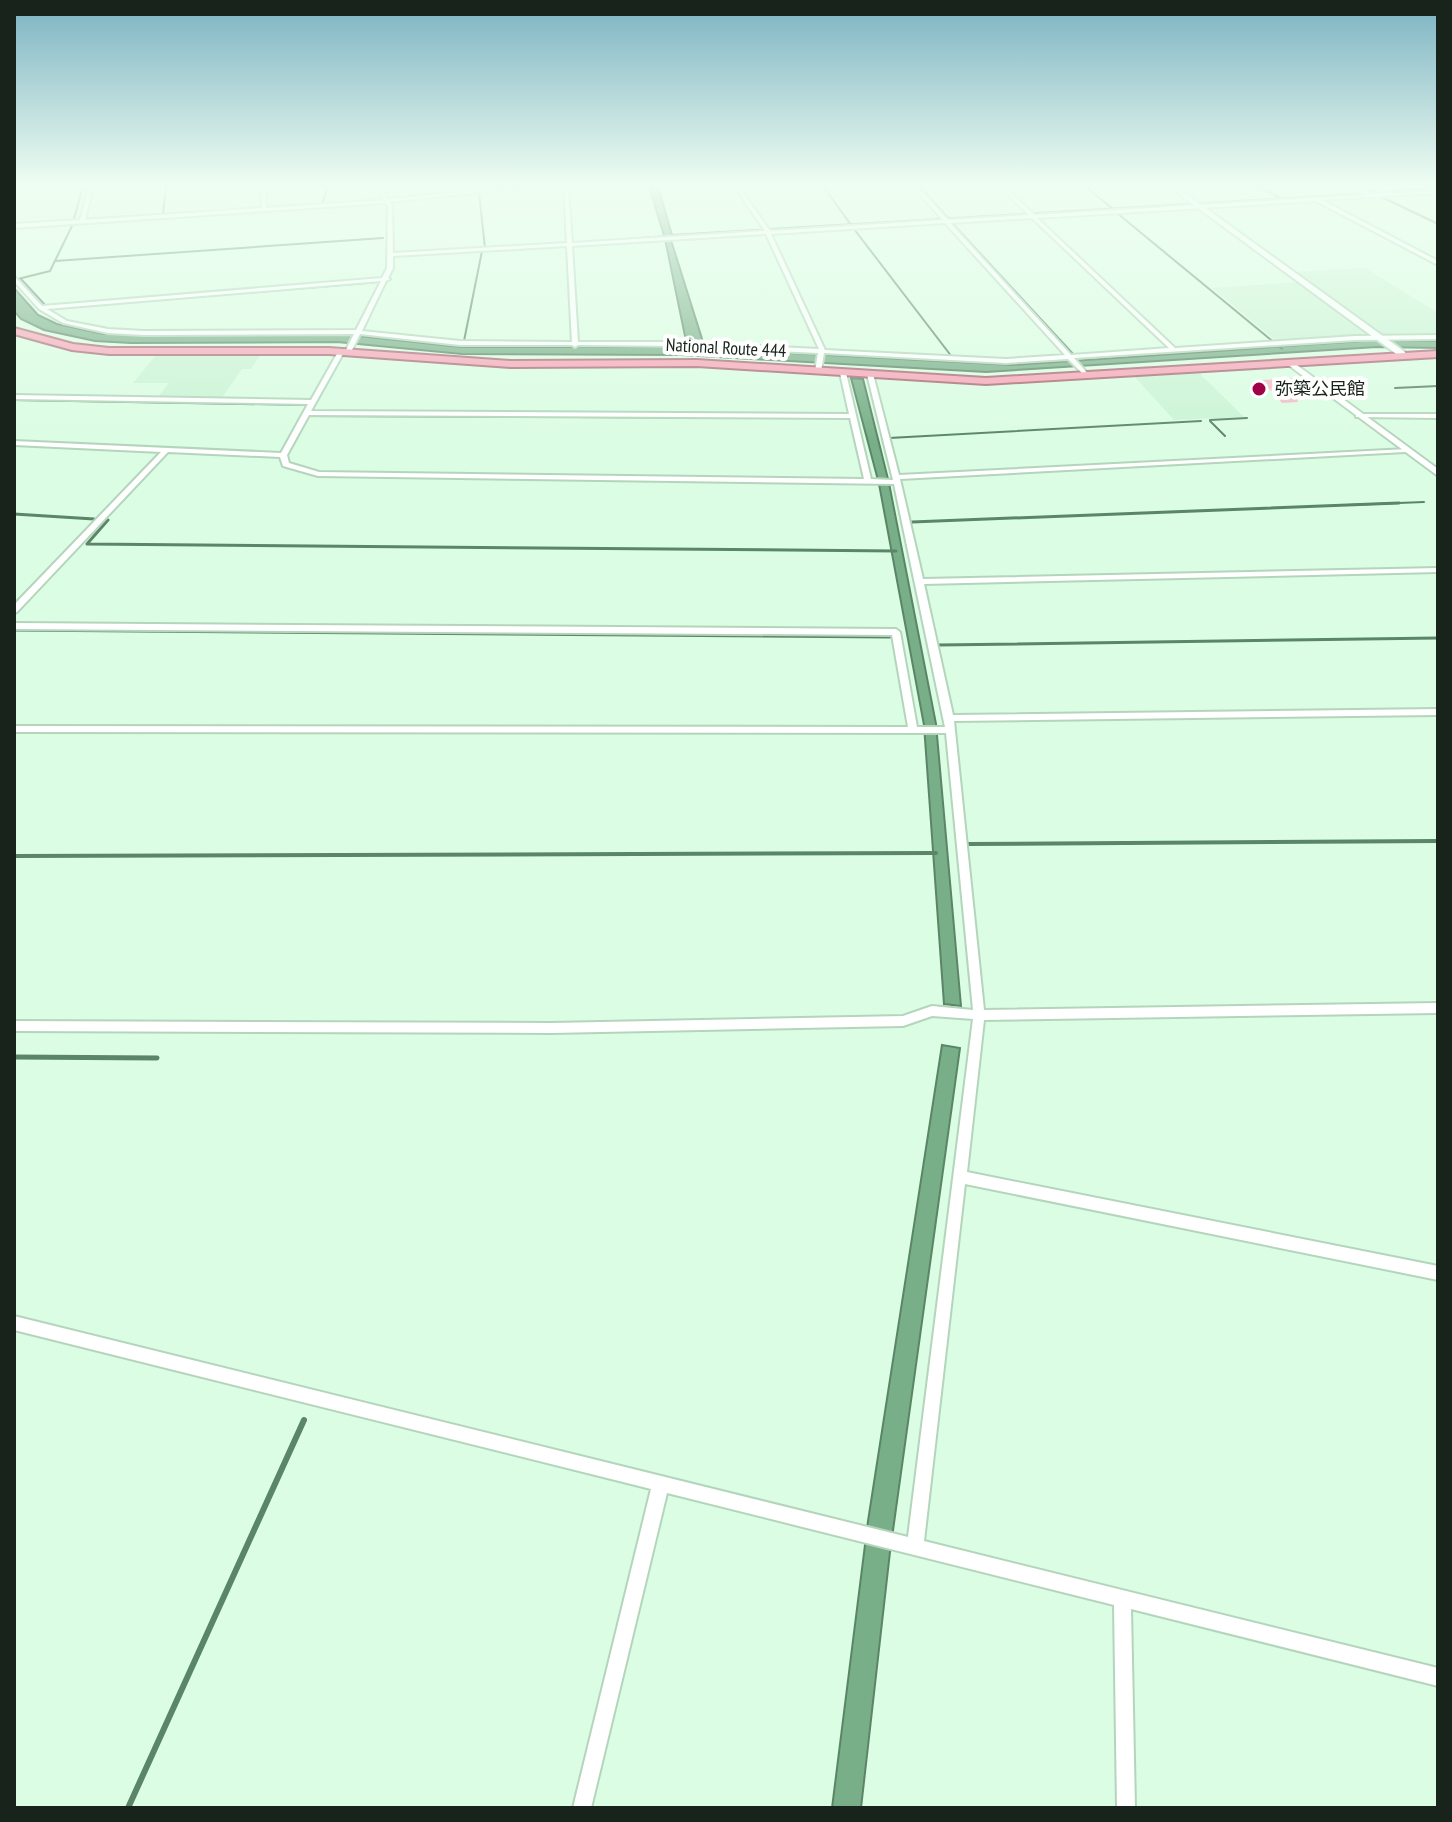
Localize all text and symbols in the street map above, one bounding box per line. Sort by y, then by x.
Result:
street label: National Route 444 [665,333,787,362]
place label: 弥築公民館 [1275,377,1365,400]
marker: 弥築公民館 [1250,380,1268,398]

